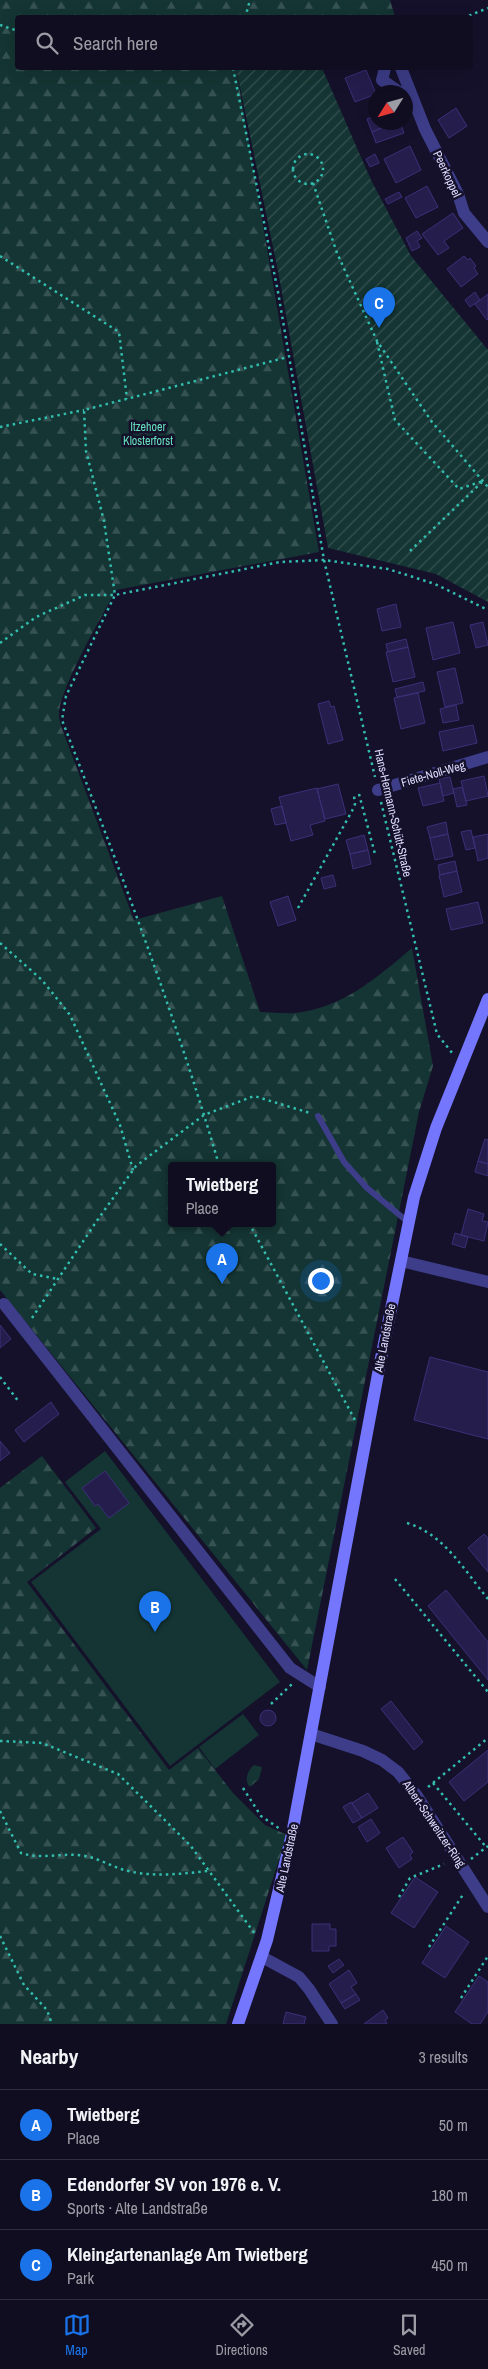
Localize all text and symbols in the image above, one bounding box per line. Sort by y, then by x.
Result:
search box [15,15,473,70]
icon: search [33,29,61,57]
text: Search here [73,30,158,56]
north arrow [368,85,413,130]
street label: Peerkoppel [429,148,465,200]
pin: C [363,287,395,328]
park label: Itzehoer Klosterforst [123,419,173,449]
street label: Hans-Hermann-Schütt-Straße [371,748,415,878]
street label: Fiete-Noll-Weg [399,757,467,791]
popup [168,1162,276,1227]
text: Twietberg [186,1171,258,1197]
text: Place [186,1197,219,1219]
pin: A [206,1243,238,1284]
your location [308,1268,334,1294]
street label: Alte Landstraße [370,1302,399,1375]
pin: B [139,1591,171,1632]
street label: Albert-Schweitzer-Ring [398,1777,469,1871]
street label: Alte Landstraße [272,1822,302,1895]
text: Nearby [20,2042,78,2071]
text: 3 results [418,2046,468,2068]
text: Twietberg [67,2101,139,2127]
text: A [31,2114,41,2136]
text: 50 m [439,2114,468,2136]
text: Place [67,2127,100,2149]
text: Edendorfer SV von 1976 e. V. [67,2171,281,2197]
text: B [31,2184,41,2206]
text: 180 m [432,2184,468,2206]
text: Sports · Alte Landstraße [67,2197,208,2219]
text: Kleingartenanlage Am Twietberg [67,2241,308,2267]
text: C [31,2254,41,2276]
text: 450 m [432,2254,468,2276]
text: Park [67,2267,94,2289]
tab: Map [63,2311,91,2359]
tab: Directions [216,2311,268,2359]
tab: Saved [393,2311,425,2359]

